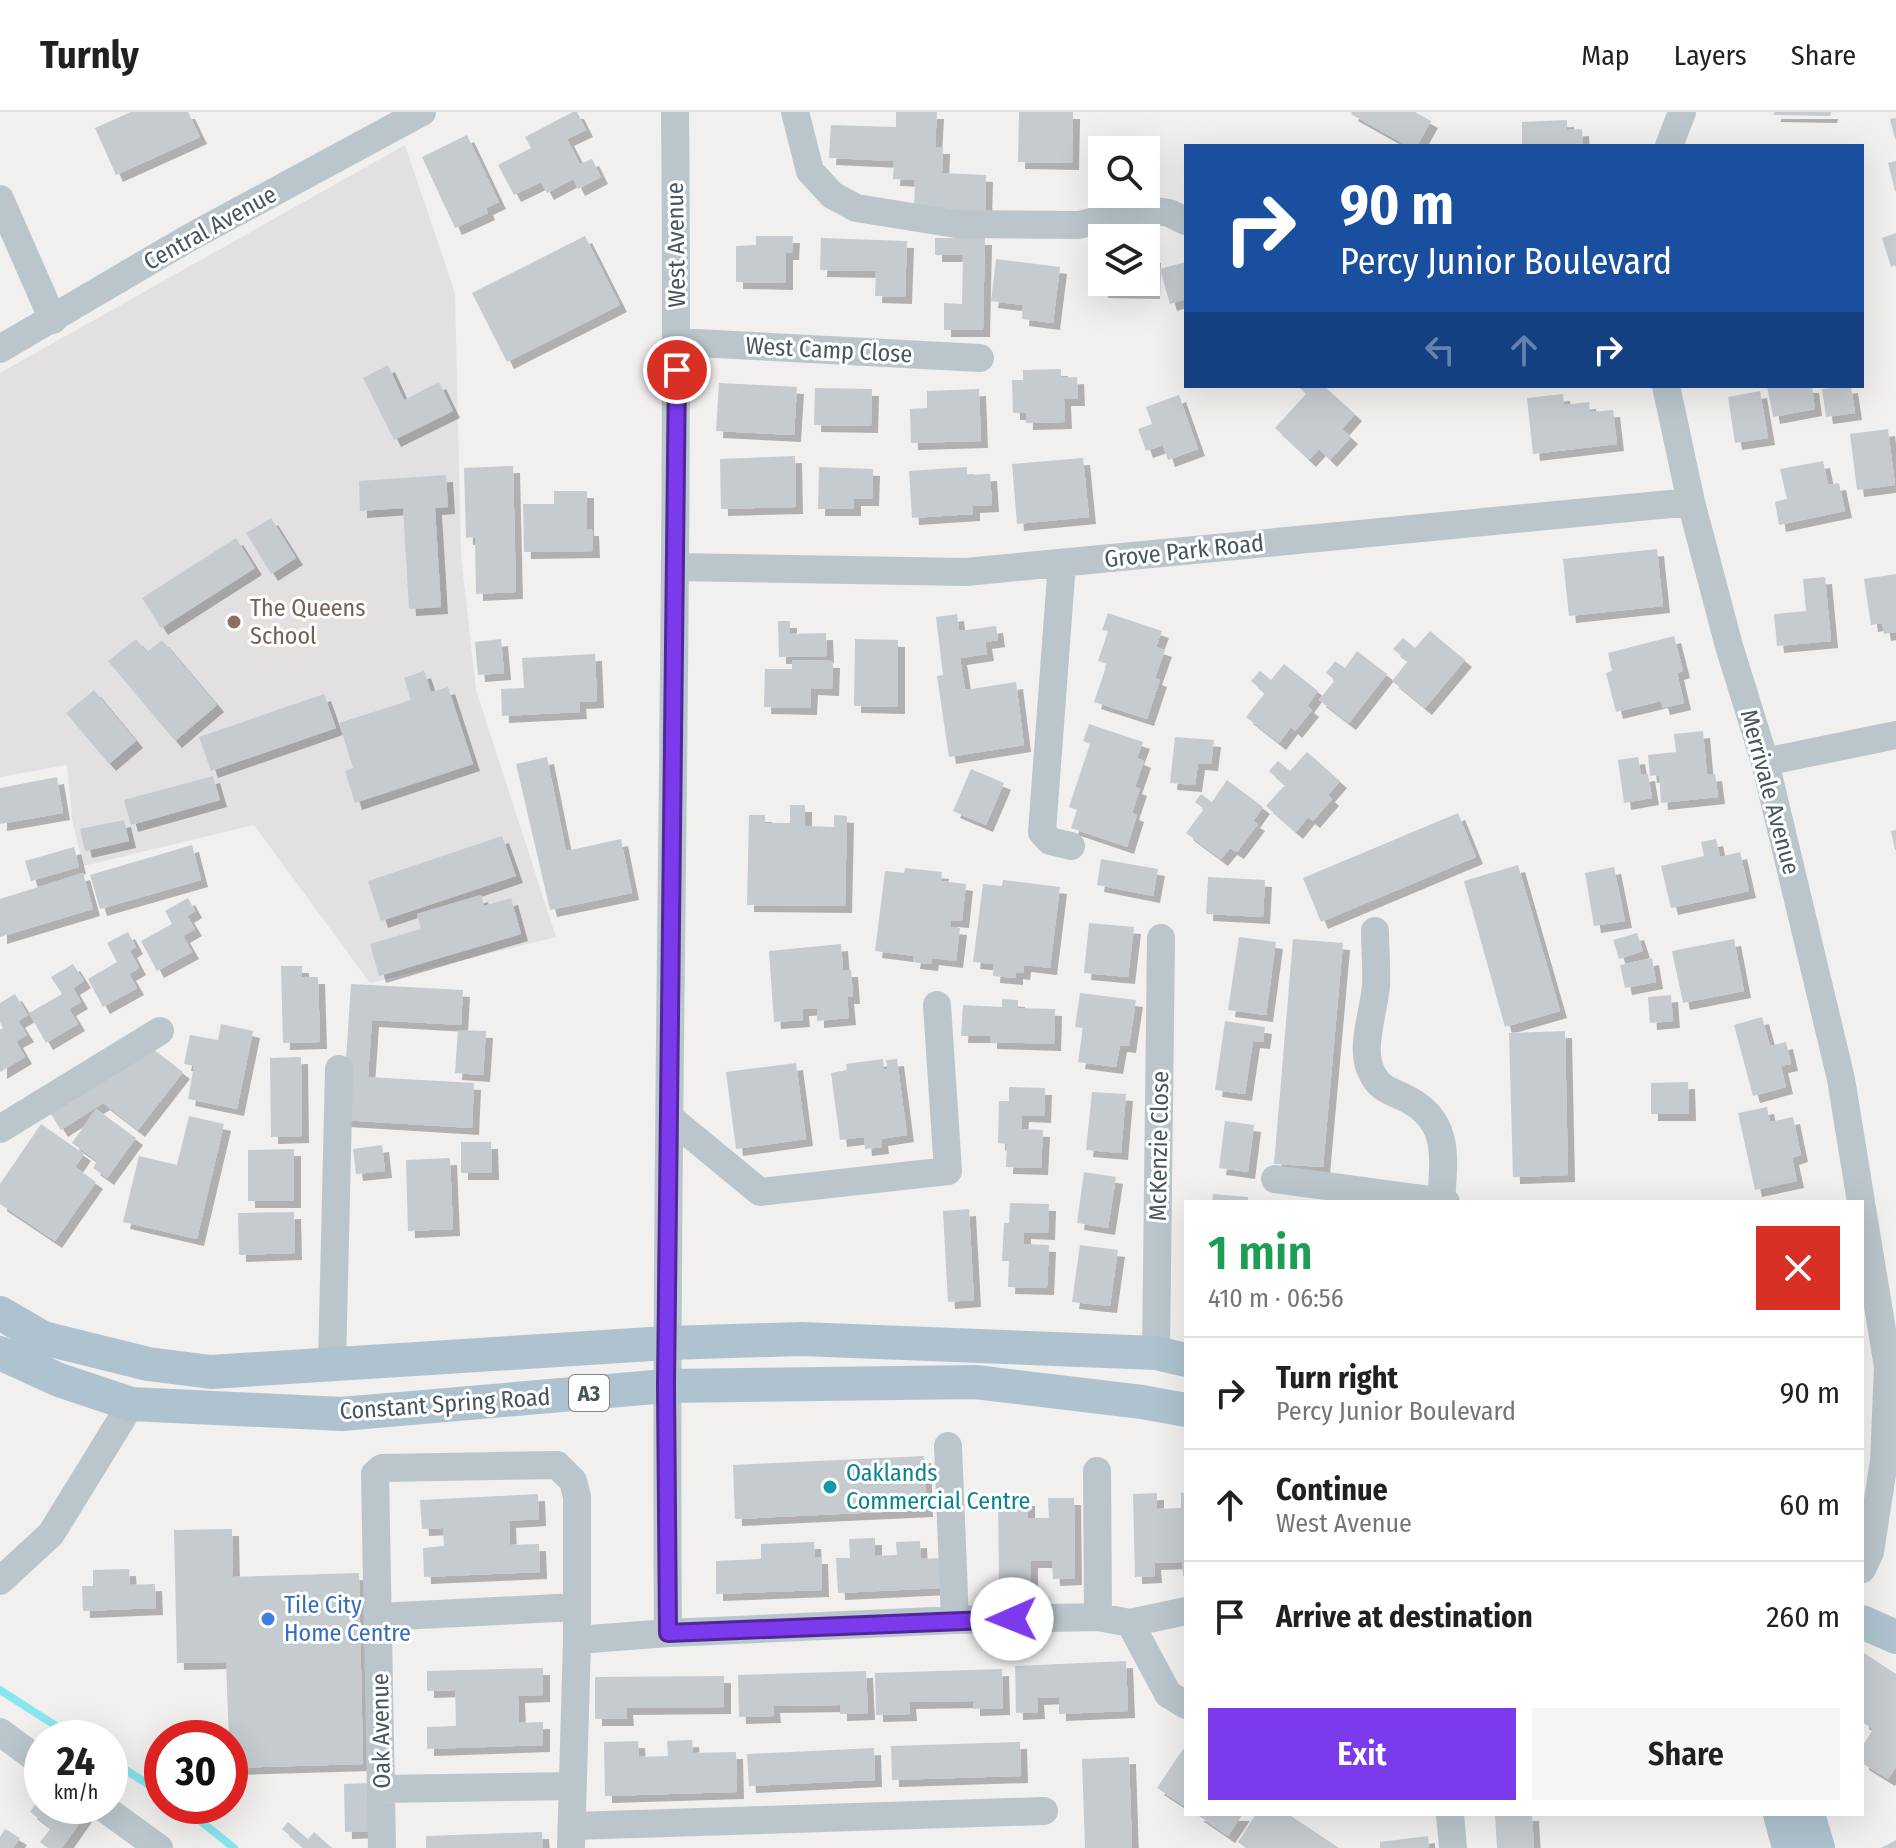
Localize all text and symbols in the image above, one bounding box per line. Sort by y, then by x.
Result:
text: Turnly [40,32,139,78]
text: Map [1581,39,1630,72]
text: Layers [1674,39,1747,72]
text: Share [1791,39,1856,72]
map controls [1088,136,1160,296]
button: search [1088,136,1160,208]
text: 90 m [1340,172,1454,239]
icon: right [1208,176,1312,280]
street label: Central Avenue [139,180,281,276]
street label: West Avenue [661,182,691,308]
button: layers [1088,224,1160,296]
text: Percy Junior Boulevard [1340,240,1672,284]
icon: left [1418,328,1462,372]
icon: ahead [1502,328,1546,372]
icon: right [1586,328,1630,372]
street label: West Camp Close [745,332,913,368]
pin [643,336,711,404]
icon: arrive [655,348,699,392]
street label: Grove Park Road [1103,529,1265,573]
place label: The Queens School [250,594,366,650]
marker: The Queens School [225,613,243,631]
street label: Merrivale Avenue [1735,707,1805,877]
street label: McKenzie Close [1144,1071,1174,1221]
text: 1 min [1208,1224,1313,1282]
button: close [1756,1226,1840,1310]
text: 410 m · 06:56 [1208,1283,1344,1314]
text: Turn right [1276,1360,1398,1396]
icon: right [1208,1371,1252,1415]
road number: A3 [569,1375,609,1411]
text: 90 m [1780,1375,1840,1411]
street label: Constant Spring Road [339,1383,551,1425]
text: Percy Junior Boulevard [1276,1396,1516,1427]
place label: Oaklands Commercial Centre [846,1459,1030,1515]
text: Continue [1276,1472,1388,1508]
marker: Oaklands Commercial Centre [821,1478,839,1496]
icon: ahead [1208,1483,1252,1527]
text: 60 m [1779,1487,1840,1523]
text: West Avenue [1276,1508,1412,1539]
position arrow [970,1577,1054,1661]
place label: Tile City Home Centre [284,1591,411,1647]
icon: arrive [1208,1595,1252,1639]
text: Arrive at destination [1276,1599,1533,1635]
text: 260 m [1766,1599,1840,1635]
marker: Tile City Home Centre [259,1610,277,1628]
street label: Oak Avenue [366,1673,396,1789]
button: Exit [1208,1708,1516,1800]
button: Share [1532,1708,1840,1800]
speed limit sign: 30 [144,1720,248,1824]
text: 24 [57,1738,95,1786]
text: km/h [54,1780,98,1804]

